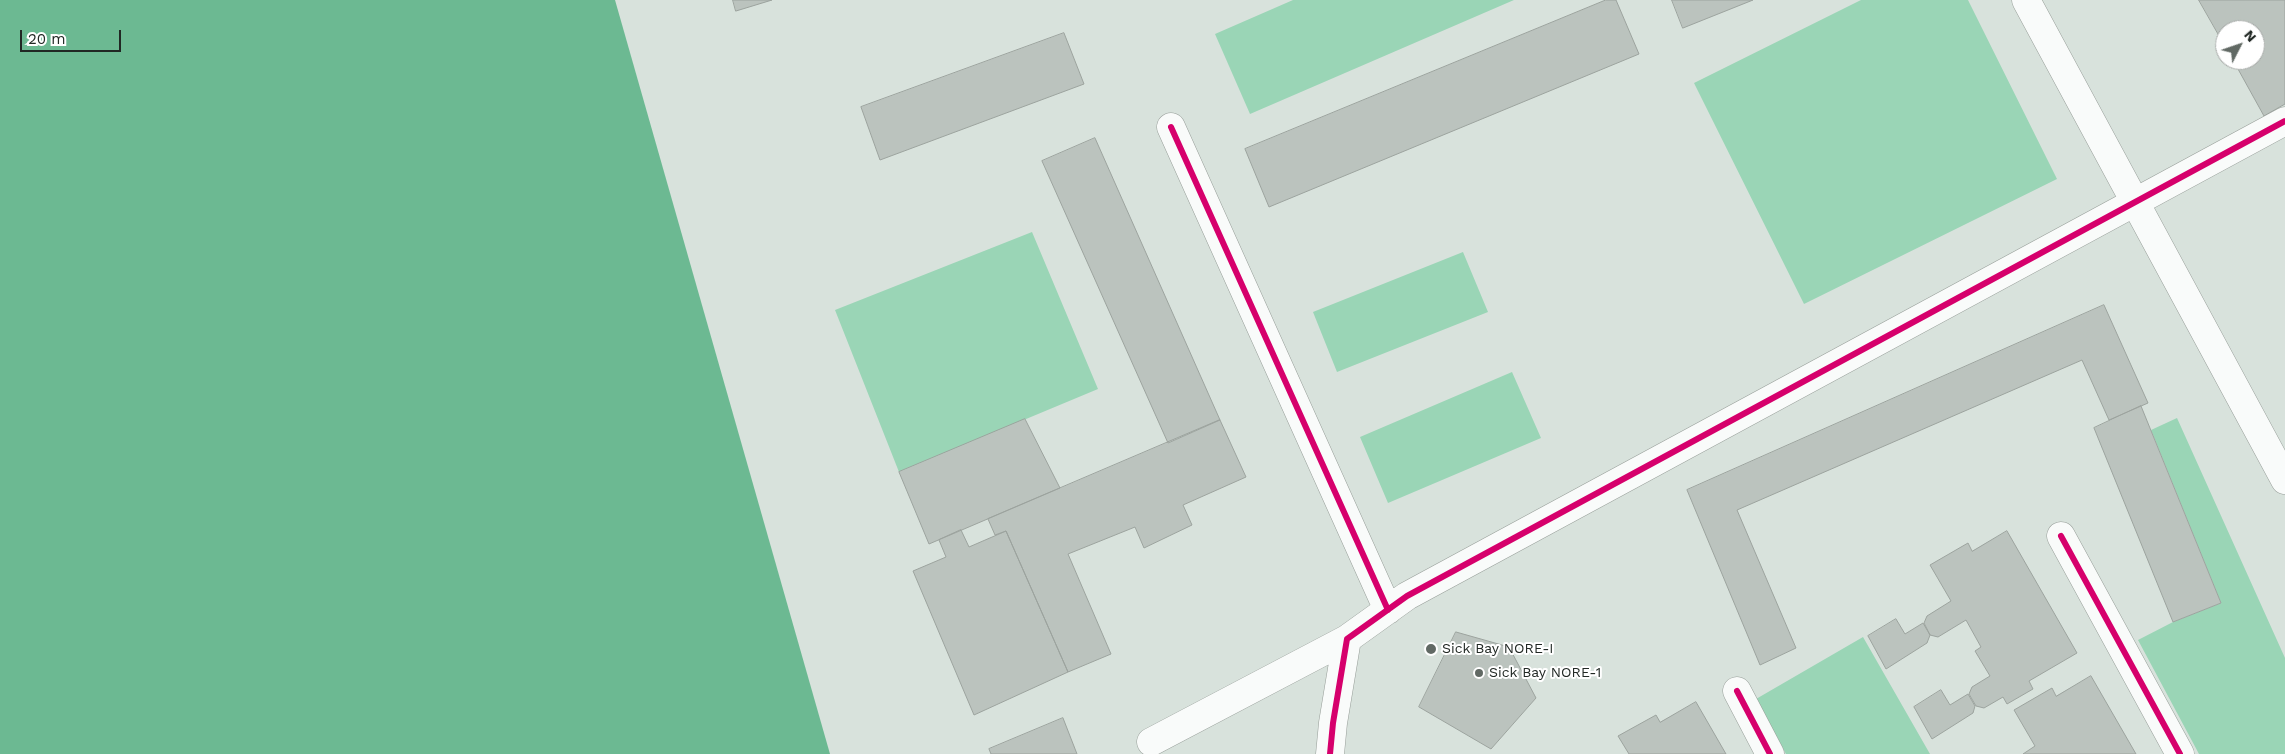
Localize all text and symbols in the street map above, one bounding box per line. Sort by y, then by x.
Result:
scale bar [22,20,124,52]
north arrow [2215,20,2265,70]
text: N [2241,27,2260,45]
text: 20 m [28,30,66,48]
place label: Sick Bay NORE-I [1442,641,1553,657]
marker: Sick Bay NORE-I [1424,642,1438,656]
place label: Sick Bay NORE-1 [1489,665,1601,681]
marker: Sick Bay NORE-1 [1473,667,1485,679]

